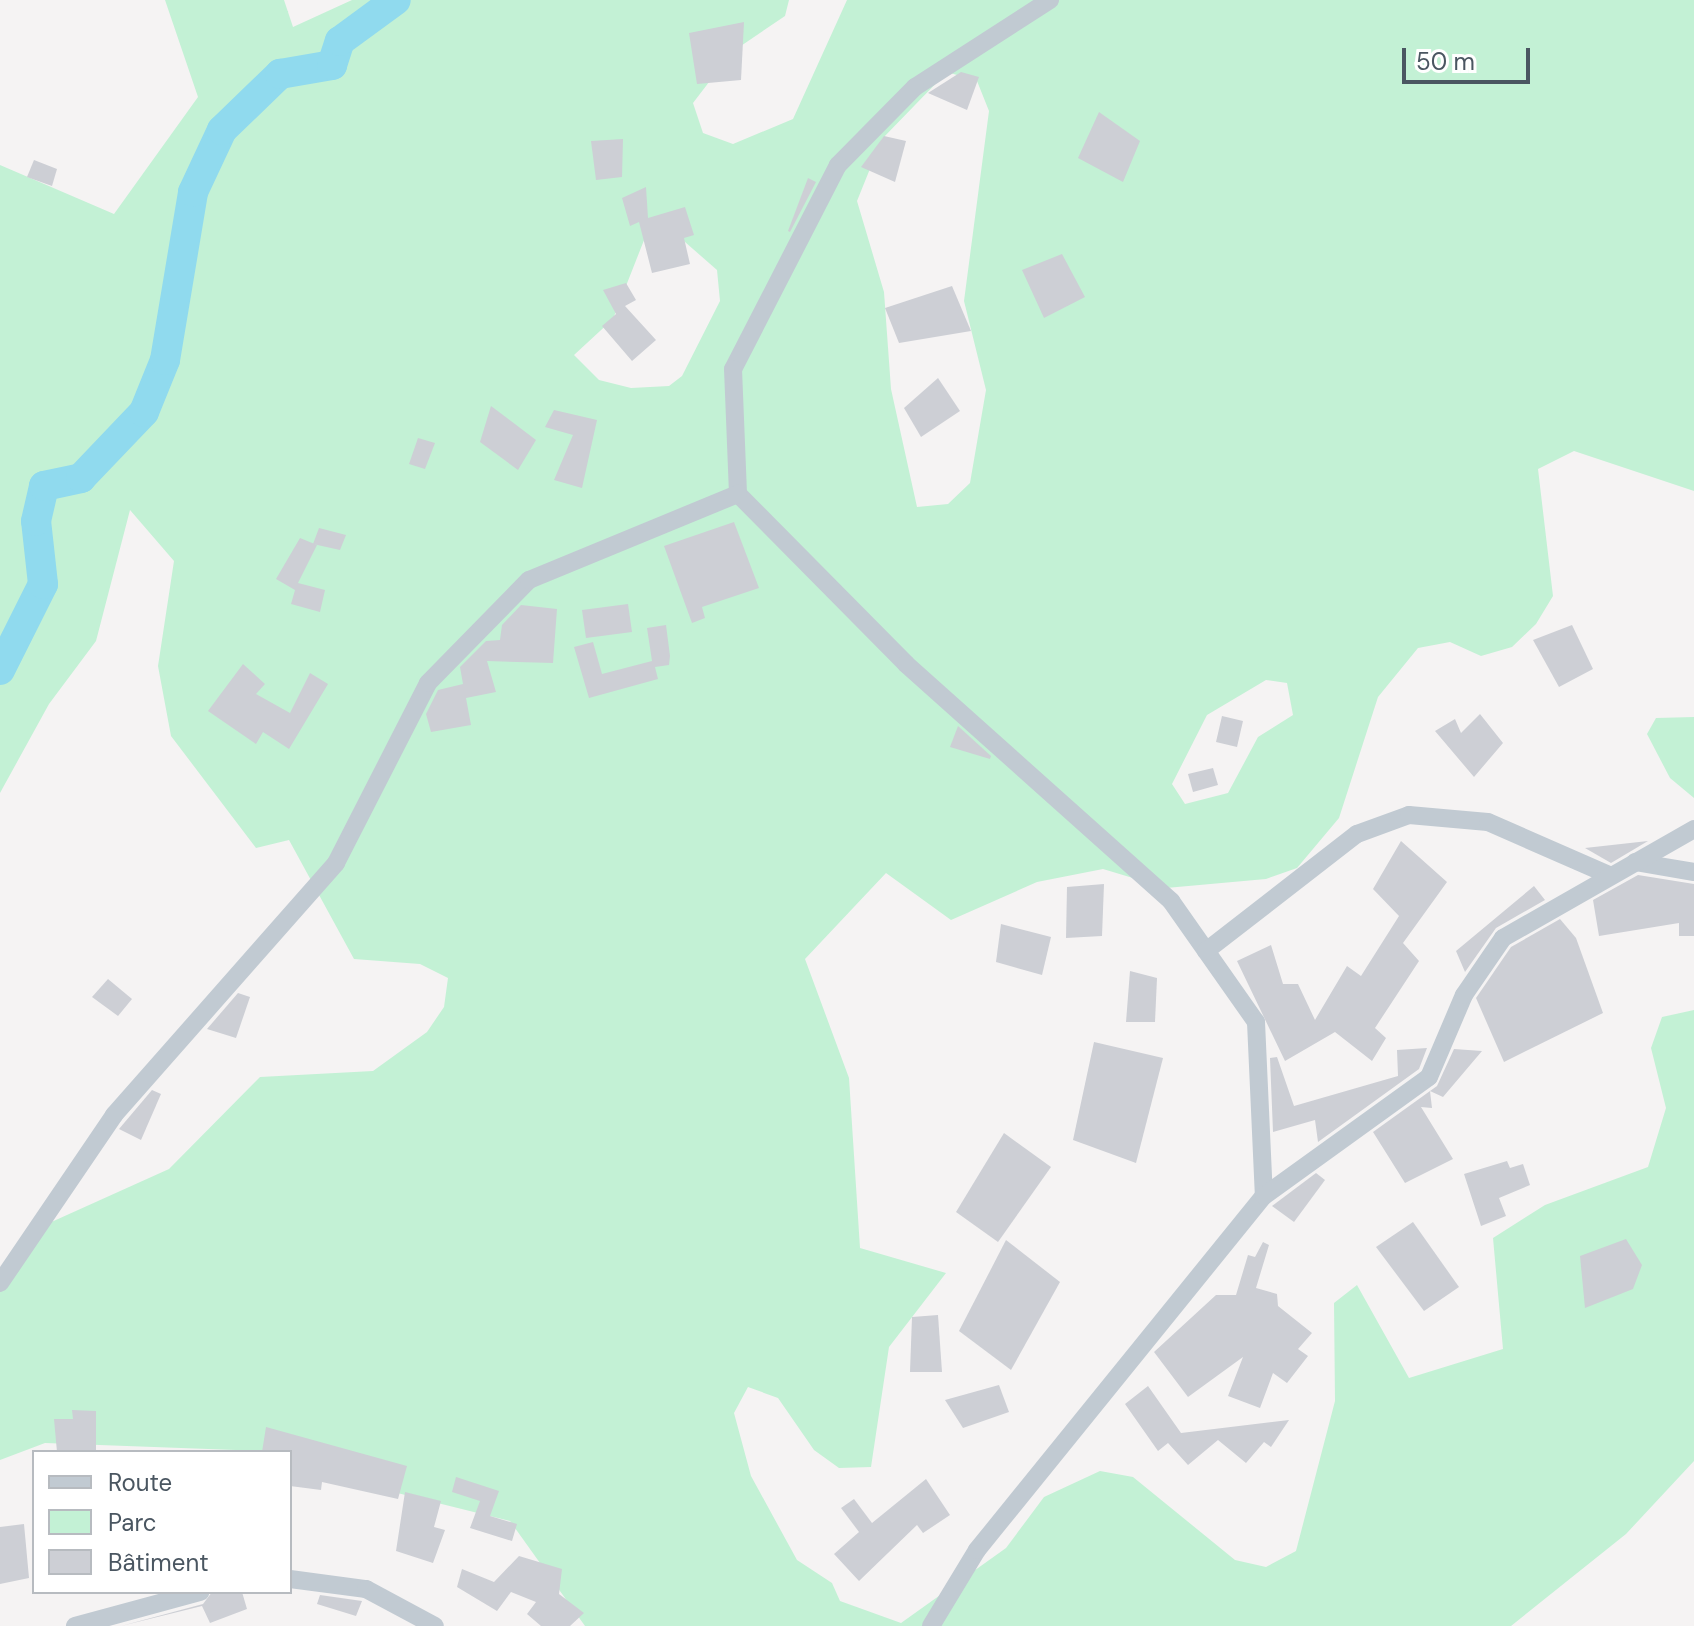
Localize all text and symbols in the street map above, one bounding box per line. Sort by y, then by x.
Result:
scale bar [1406,32,1534,82]
text: 50 m [1416,46,1475,77]
legend [32,1450,292,1594]
text: Route [108,1467,172,1498]
text: Parc [108,1507,157,1538]
text: Bâtiment [108,1547,209,1578]

